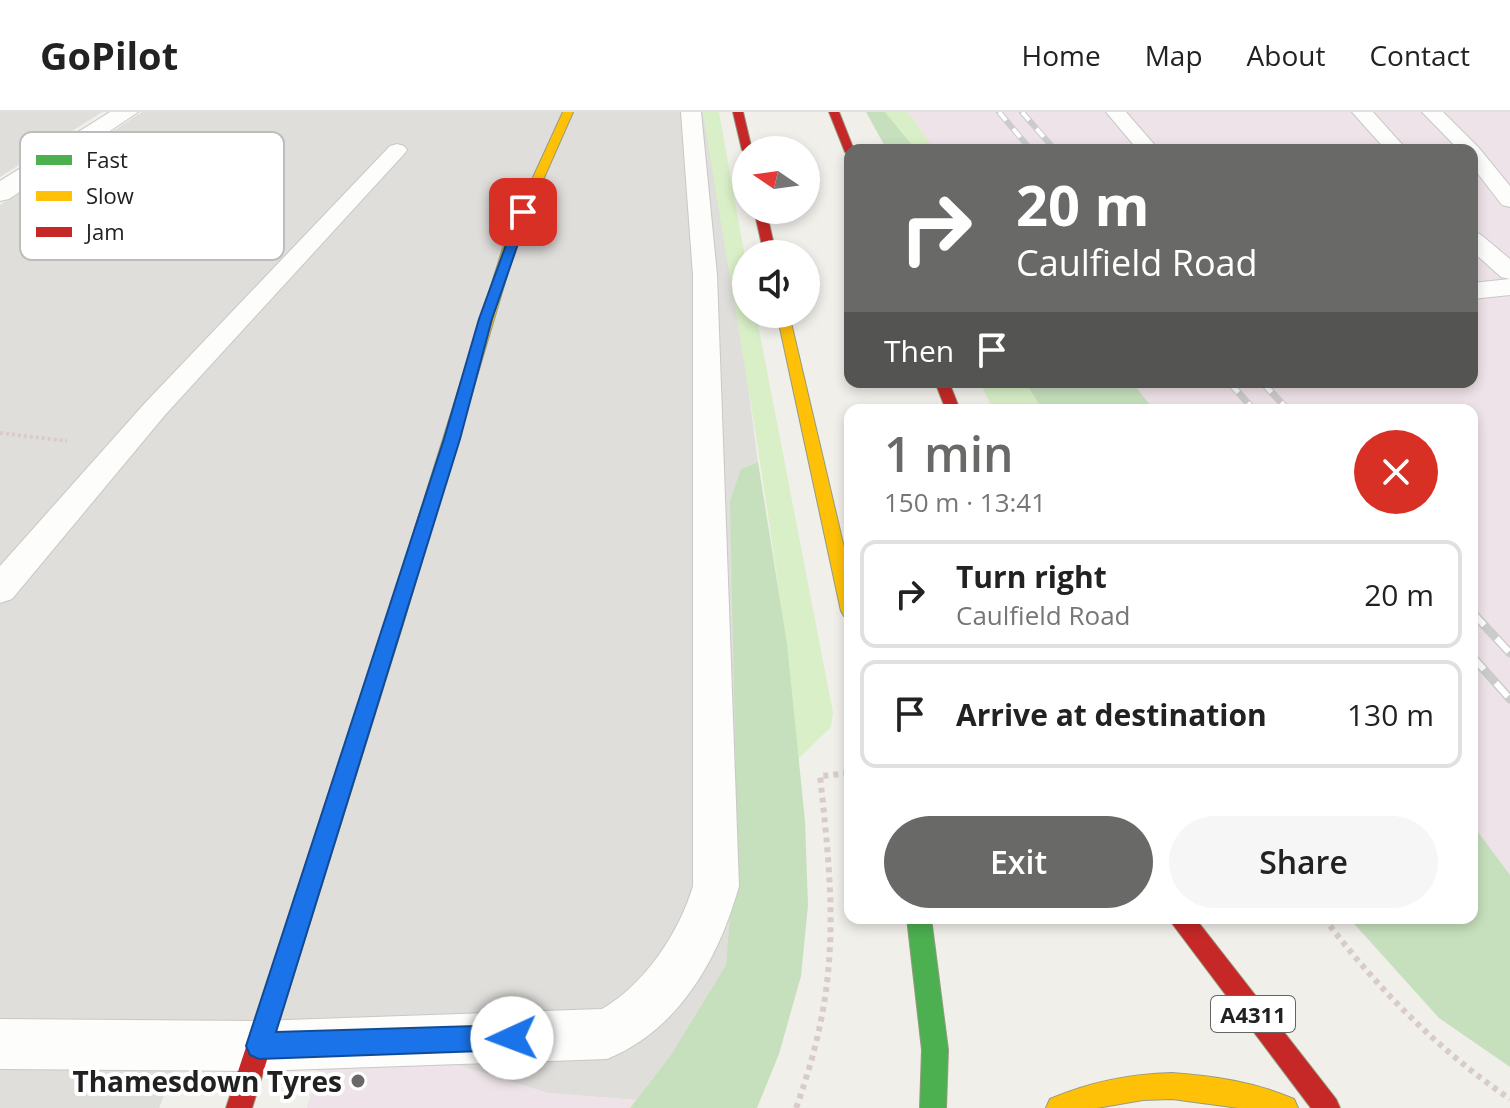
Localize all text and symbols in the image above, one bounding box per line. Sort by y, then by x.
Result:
text: GoPilot [40,29,178,81]
text: Home [1022,36,1101,74]
text: Map [1145,36,1203,74]
text: About [1247,36,1325,74]
text: Contact [1369,36,1470,74]
legend [20,132,284,260]
north arrow [732,136,820,224]
map controls [732,136,820,328]
text: Fast [86,144,128,174]
text: 20 m [1016,166,1150,242]
icon: right [884,176,988,280]
pin [489,178,557,246]
text: Slow [86,180,134,210]
icon: arrive [501,190,545,234]
text: Jam [84,216,125,246]
text: Caulfield Road [1016,238,1258,287]
button: sound [732,240,820,328]
icon: arrive [970,328,1014,372]
text: Then [884,330,954,371]
text: 1 min [884,421,1014,486]
button: close [1354,430,1438,514]
text: 150 m · 13:41 [884,484,1046,520]
text: Turn right [956,556,1107,597]
icon: right [888,572,932,616]
text: 20 m [1364,574,1434,615]
text: Caulfield Road [956,597,1131,633]
icon: arrive [888,692,932,736]
text: Arrive at destination [956,694,1267,735]
text: 130 m [1347,694,1434,735]
button: Exit [884,816,1153,908]
button: Share [1169,816,1438,908]
position arrow [470,996,554,1080]
road number: A4311 [1211,996,1295,1032]
place label: Thamesdown Tyres [73,1062,342,1100]
marker: Thamesdown Tyres [349,1072,367,1090]

